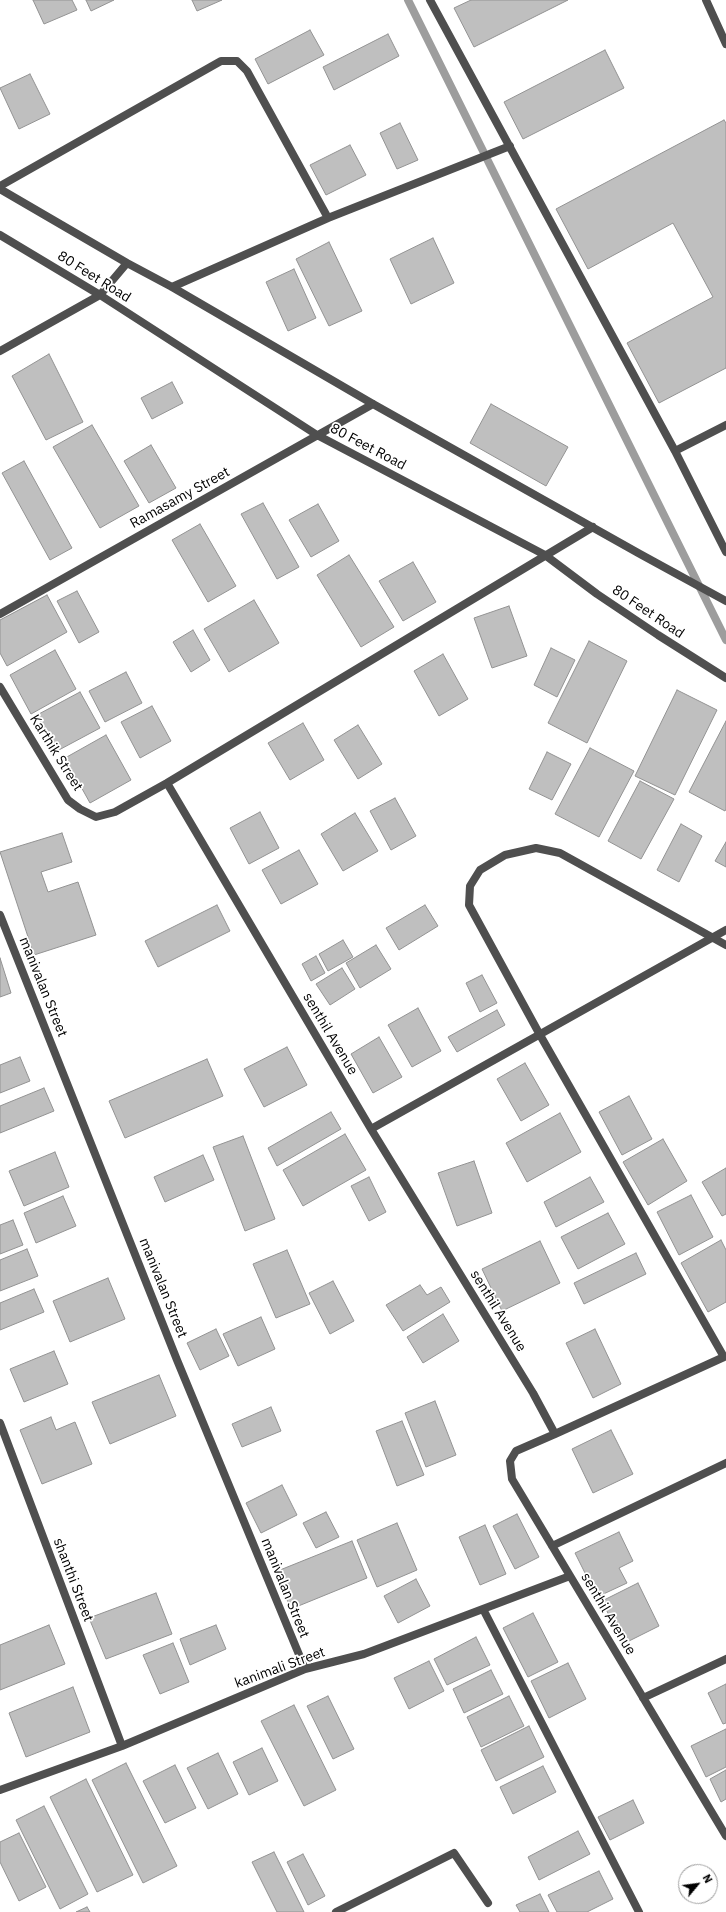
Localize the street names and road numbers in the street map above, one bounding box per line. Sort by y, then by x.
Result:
street label: 80 Feet Road [54,248,134,306]
street label: 80 Feet Road [327,420,409,474]
street label: Ramasamy Street [127,464,233,532]
street label: 80 Feet Road [609,582,687,642]
street label: Karthik Street [26,712,86,794]
street label: manivalan Street [15,935,71,1039]
street label: senthil Avenue [299,990,361,1078]
street label: manivalan Street [135,1236,191,1340]
street label: senthil Avenue [466,1267,530,1355]
street label: shanthi Street [49,1536,97,1624]
street label: manivalan Street [257,1536,313,1640]
street label: senthil Avenue [577,1570,639,1658]
street label: kanimali Street [233,1644,327,1692]

